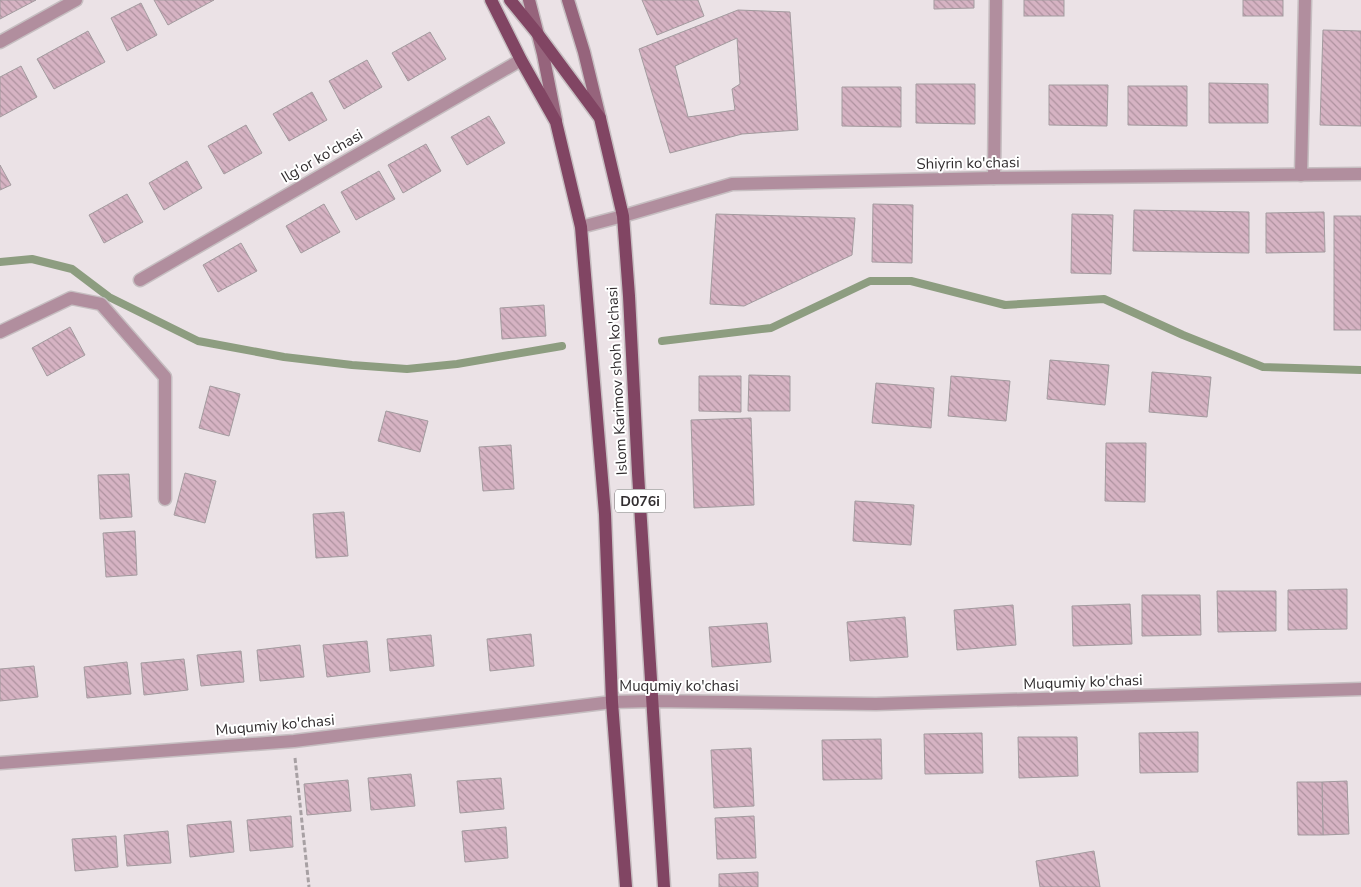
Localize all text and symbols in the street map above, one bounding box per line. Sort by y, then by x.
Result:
street label: Ilg'or ko'chasi [278,125,366,187]
street label: Shiyrin ko'chasi [916,152,1020,174]
street label: Islom Karimov shoh ko'chasi [602,286,632,476]
road number: D076i [615,490,665,512]
street label: Muqumiy ko'chasi [1023,670,1143,694]
street label: Muqumiy ko'chasi [619,676,739,696]
street label: Muqumiy ko'chasi [215,710,335,740]

